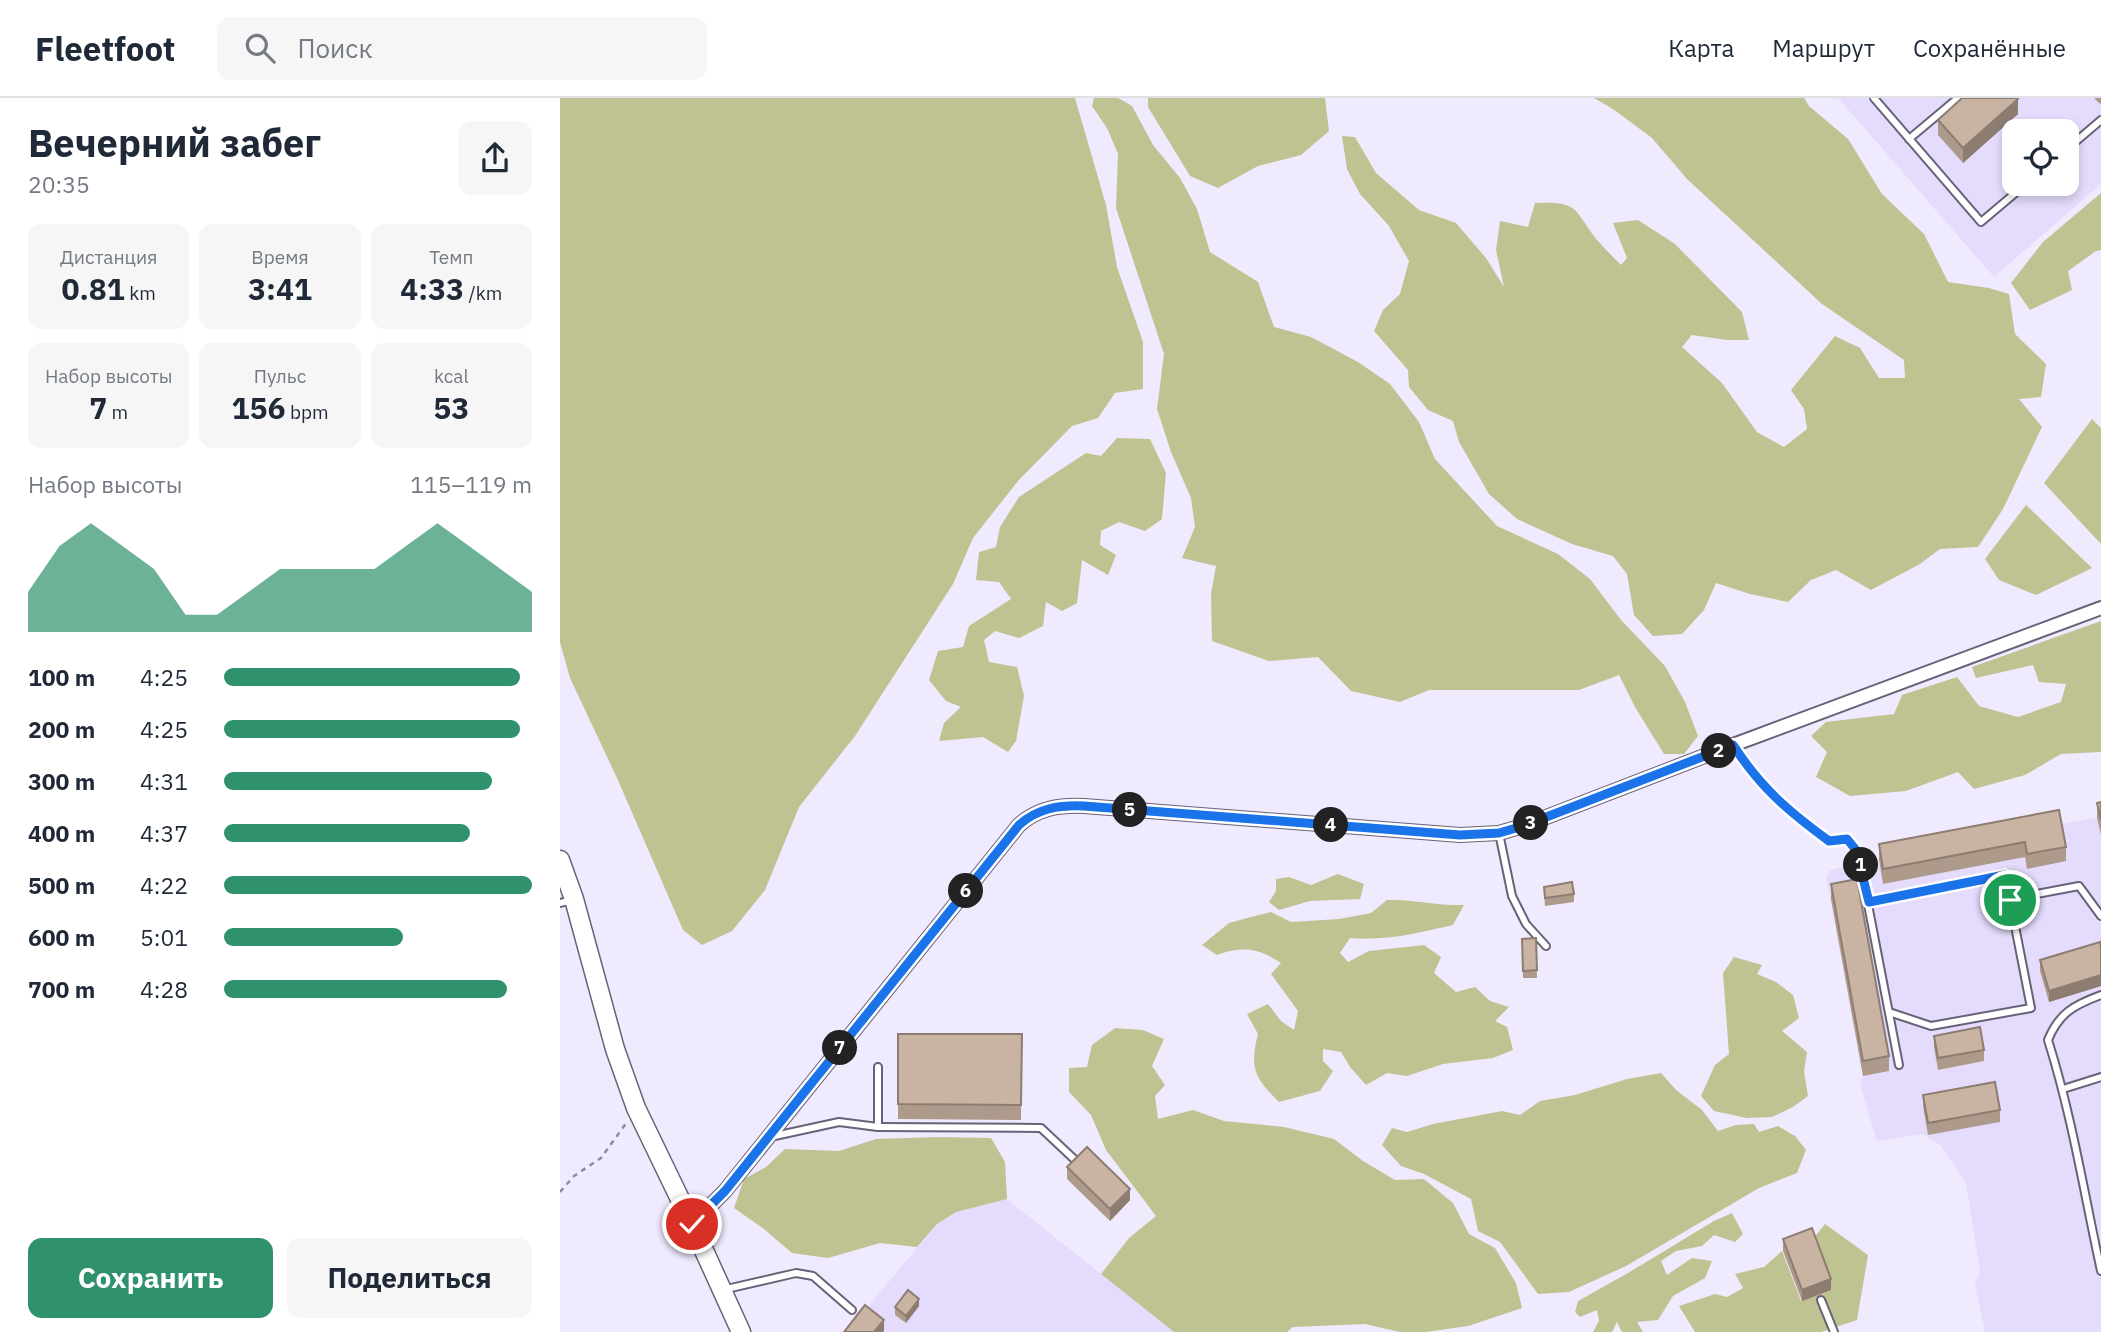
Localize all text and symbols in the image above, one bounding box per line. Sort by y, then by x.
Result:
search box [217,17,707,80]
text: Fleetfoot [35,27,175,70]
icon: search [241,29,279,67]
text: Поиск [297,31,373,65]
text: Карта [1668,32,1734,64]
text: Маршрут [1772,32,1875,64]
text: Сохранённые [1913,32,2066,64]
text: Вечерний забег [28,118,321,167]
map controls [2002,119,2079,196]
button: locate [2002,119,2079,196]
button: share [458,121,532,195]
text: 20:35 [28,169,90,199]
text: Дистанция [60,245,157,269]
text: Время [251,245,309,269]
text: Темп [429,245,473,269]
text: 0.81 [61,269,125,308]
text: 3:41 [248,269,312,308]
text: 4:33 [400,269,464,308]
text: km [125,281,156,305]
text: /km [464,281,502,305]
text: Набор высоты [45,364,172,388]
text: Пульс [254,364,306,388]
text: kcal [434,364,469,388]
text: 7 [89,388,107,427]
text: 156 [231,388,285,427]
text: 53 [433,388,469,427]
text: m [107,400,128,424]
text: bpm [285,400,329,424]
text: Набор высоты [28,469,182,499]
text: 115–119 m [410,469,532,499]
text: 100 m [28,662,95,692]
text: 4:25 [140,662,188,692]
text: 200 m [28,714,95,744]
text: 4:25 [140,714,188,744]
pin: 2 [1702,734,1736,768]
text: 2 [1713,738,1724,762]
text: 300 m [28,766,95,796]
text: 4:31 [140,766,188,796]
pin: 5 [1112,792,1148,828]
text: 5 [1124,797,1135,821]
pin: 3 [1514,806,1548,840]
pin: 4 [1314,808,1348,842]
text: 3 [1525,810,1536,834]
text: 4 [1325,812,1336,836]
text: 400 m [28,818,95,848]
text: 4:37 [140,818,188,848]
pin: 1 [1844,848,1878,882]
text: 1 [1855,852,1866,876]
text: 500 m [28,870,95,900]
text: 4:22 [140,870,188,900]
pin [1980,870,2040,930]
pin: 6 [948,874,984,908]
text: 6 [960,878,971,902]
icon: arrive [1991,881,2029,919]
text: 600 m [28,922,95,952]
text: 5:01 [140,922,188,952]
text: 700 m [28,974,95,1004]
text: 4:28 [140,974,188,1004]
pin: 7 [822,1030,858,1066]
text: 7 [834,1035,845,1059]
pin [662,1194,722,1254]
icon: check [673,1205,711,1243]
button: Сохранить [28,1238,273,1318]
button: Поделиться [287,1238,532,1318]

